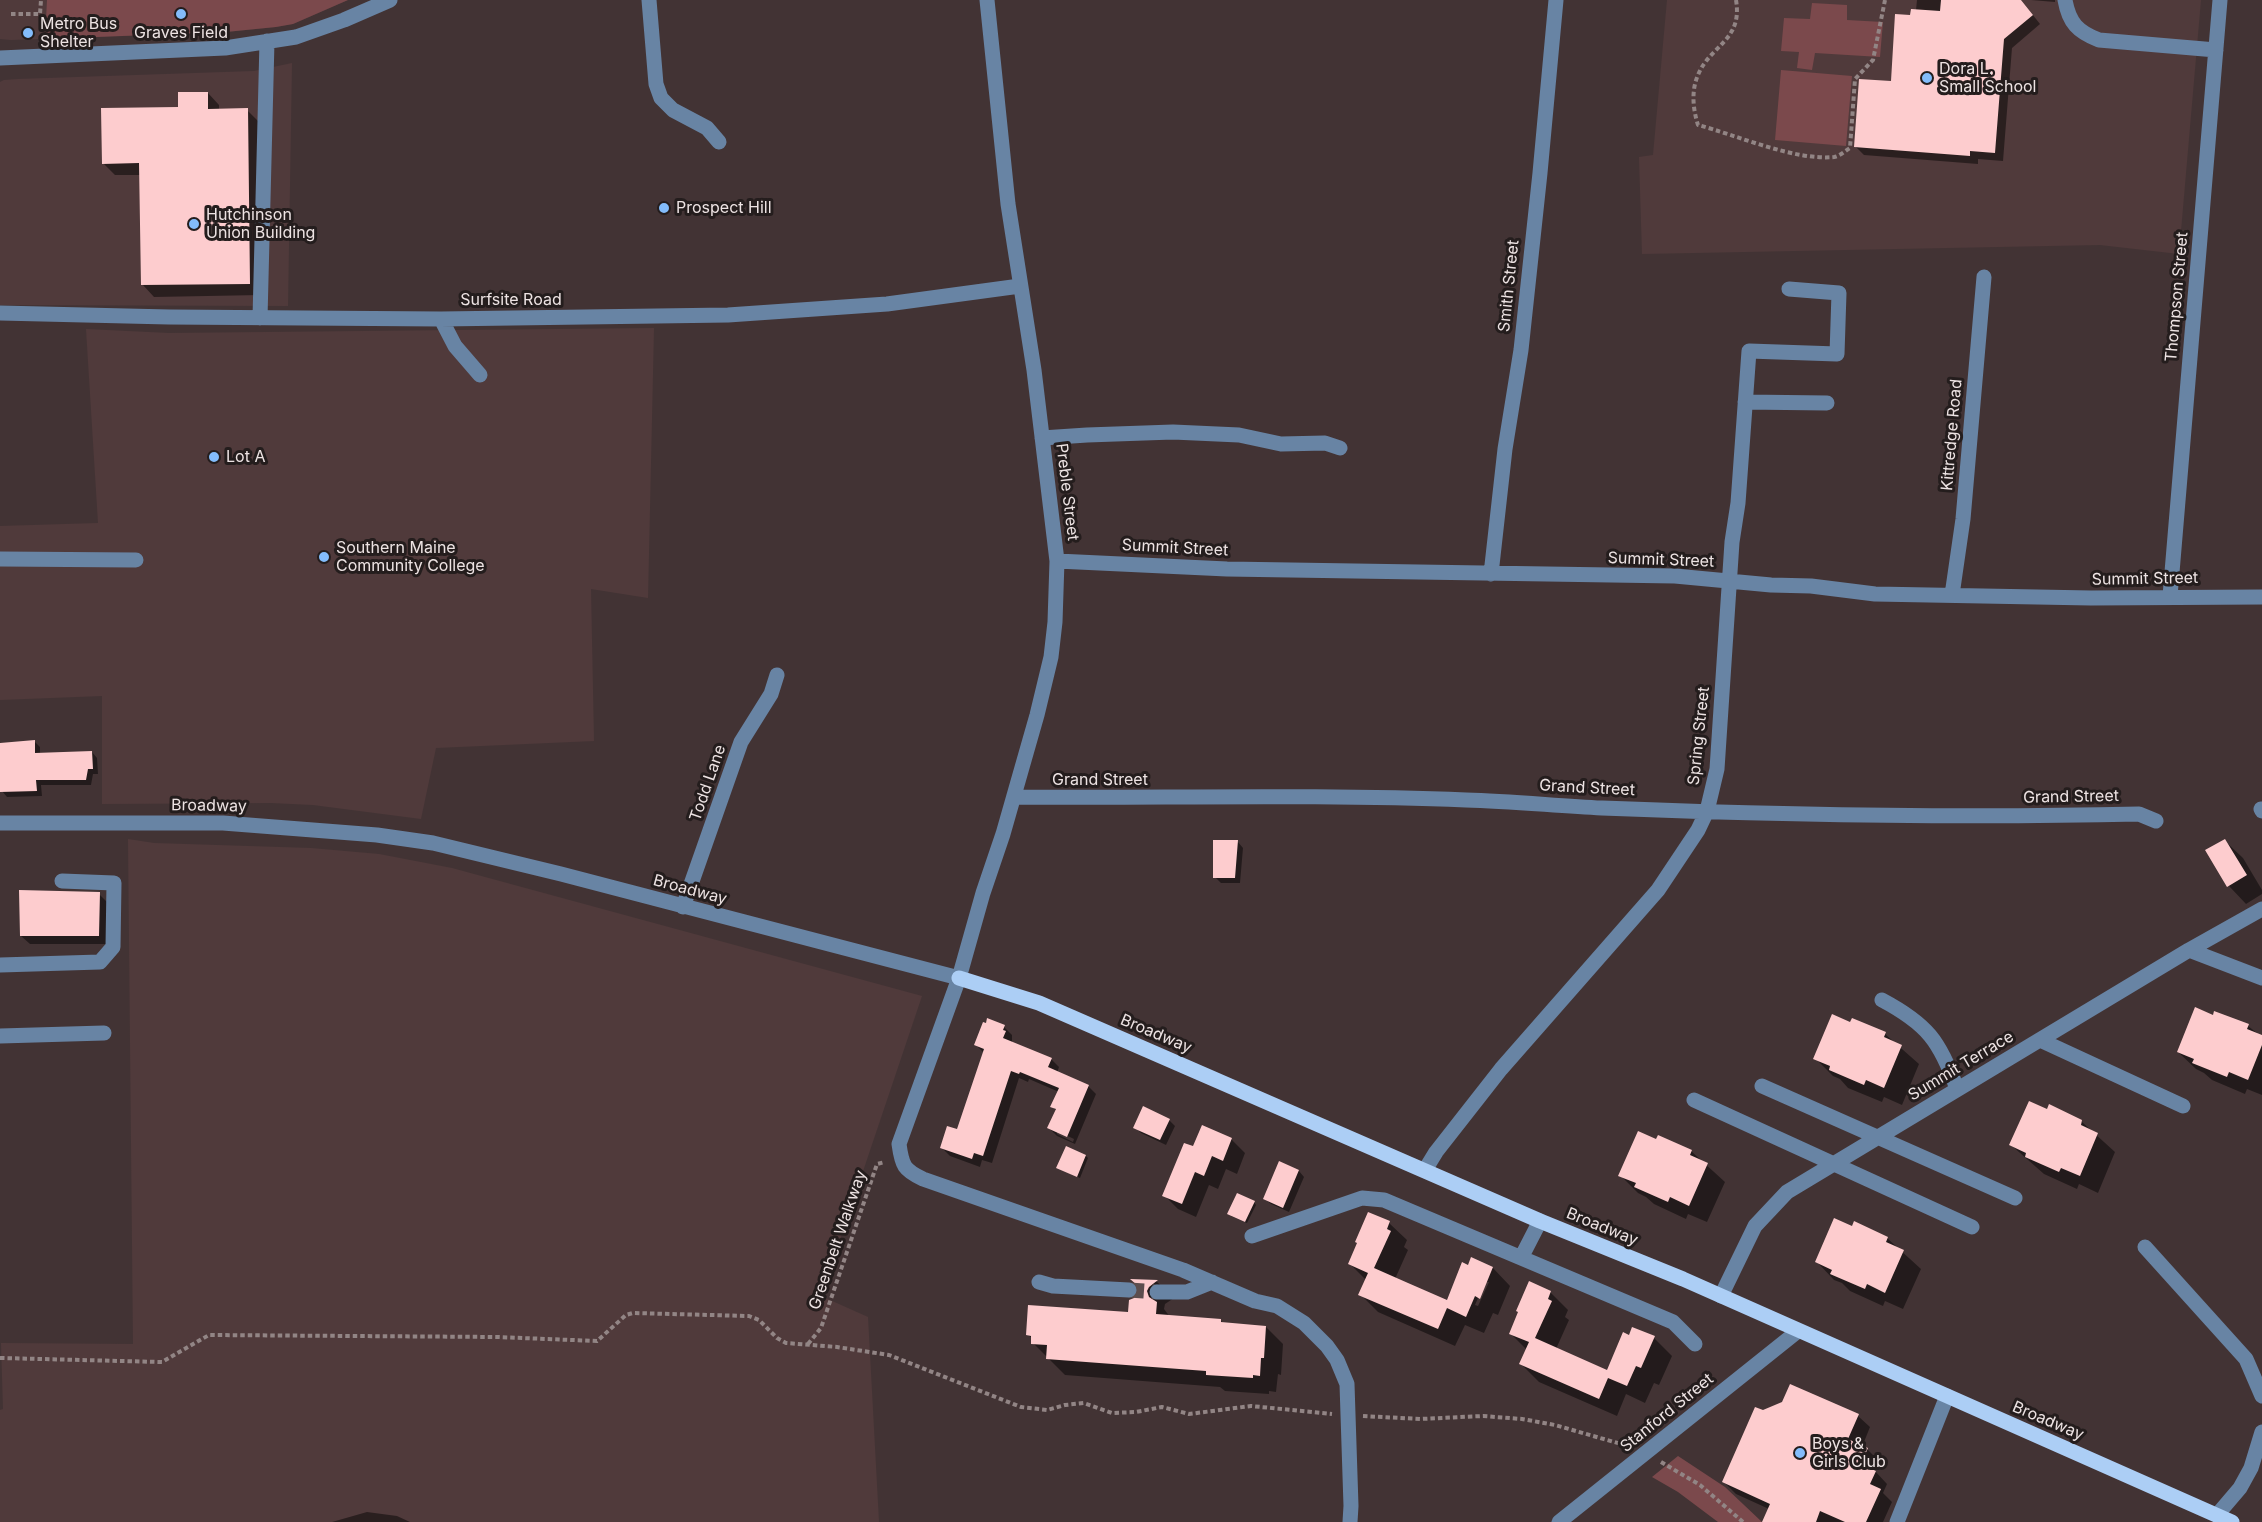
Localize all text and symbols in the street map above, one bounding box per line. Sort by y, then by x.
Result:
marker: Graves Field [174,7,188,21]
place label: Metro Bus Shelter [40,14,117,52]
place label: Graves Field [134,23,228,43]
marker: Metro Bus Shelter [21,26,35,40]
place label: Dora L. Small School [1939,59,2036,97]
marker: Dora L. Small School [1920,71,1934,85]
place label: Prospect Hill [676,198,772,218]
marker: Prospect Hill [657,201,671,215]
place label: Hutchinson Union Building [206,205,315,243]
marker: Hutchinson Union Building [187,217,201,231]
street label: Thompson Street [2162,231,2192,363]
street label: Smith Street [1495,239,1523,333]
street label: Surfsite Road [460,290,562,310]
street label: Kittredge Road [1938,378,1966,492]
street label: Preble Street [1052,442,1082,542]
place label: Lot A [226,447,265,467]
marker: Lot A [207,450,221,464]
street label: Summit Street [1121,536,1229,560]
place label: Southern Maine Community College [336,538,485,576]
street label: Summit Street [1607,549,1715,571]
marker: Southern Maine Community College [317,550,331,564]
street label: Summit Street [2092,568,2198,590]
street label: Spring Street [1684,686,1714,786]
street label: Todd Lane [686,742,730,824]
street label: Grand Street [1052,770,1148,790]
street label: Grand Street [1539,776,1635,800]
street label: Grand Street [2023,787,2119,807]
street label: Broadway [171,796,247,816]
street label: Broadway [651,871,729,909]
street label: Broadway [1117,1010,1195,1058]
street label: Summit Terrace [1905,1027,2017,1105]
street label: Greenbelt Walkway [805,1168,871,1312]
street label: Broadway [1563,1204,1641,1250]
street label: Stanford Street [1617,1370,1717,1456]
street label: Broadway [2009,1397,2087,1445]
place label: Boys & Girls Club [1812,1434,1886,1472]
marker: Boys & Girls Club [1793,1446,1807,1460]

